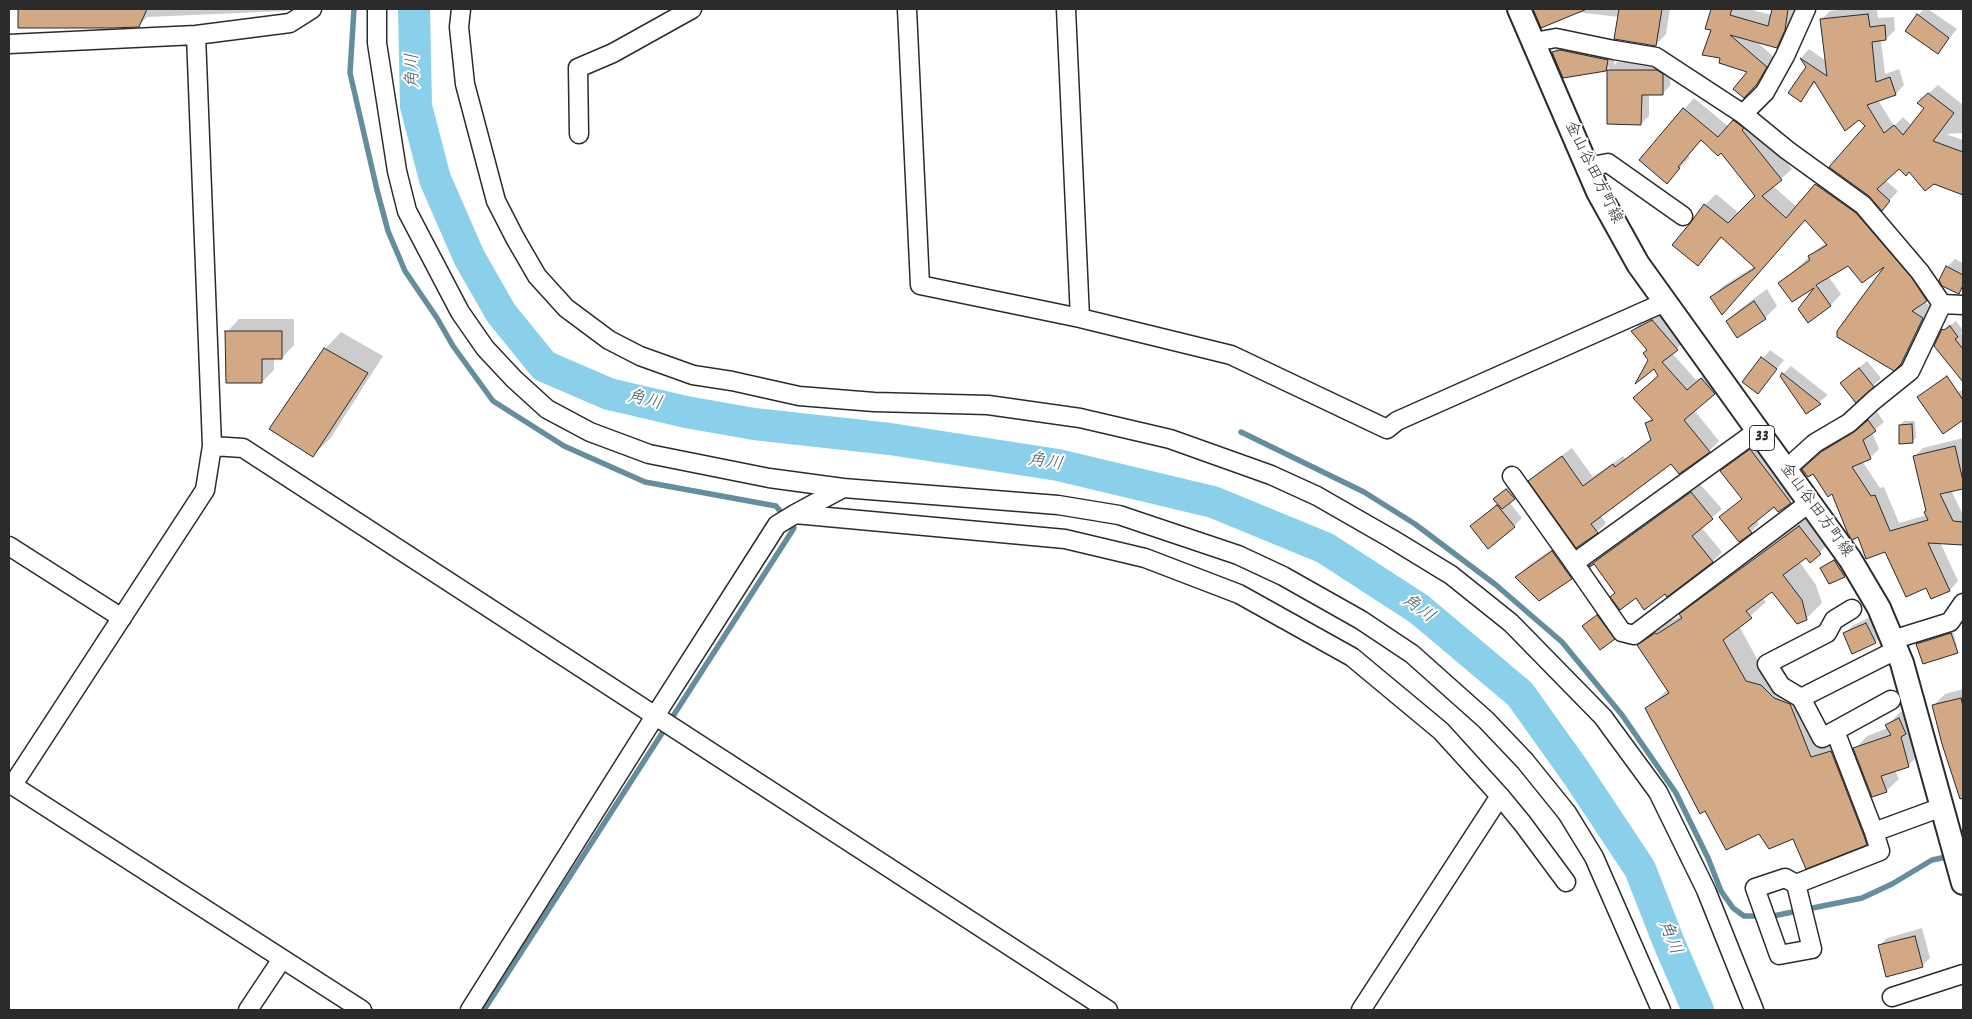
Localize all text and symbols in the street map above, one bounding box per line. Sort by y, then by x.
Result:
water label: 角川 [404,53,426,89]
street label: 金山谷田方町線 [1559,118,1625,228]
water label: 角川 [624,387,664,417]
road number: 33 [1750,426,1774,450]
water label: 角川 [1026,451,1064,477]
street label: 金山谷田方町線 [1774,460,1856,562]
water label: 角川 [1396,591,1438,629]
water label: 角川 [1651,917,1685,959]

